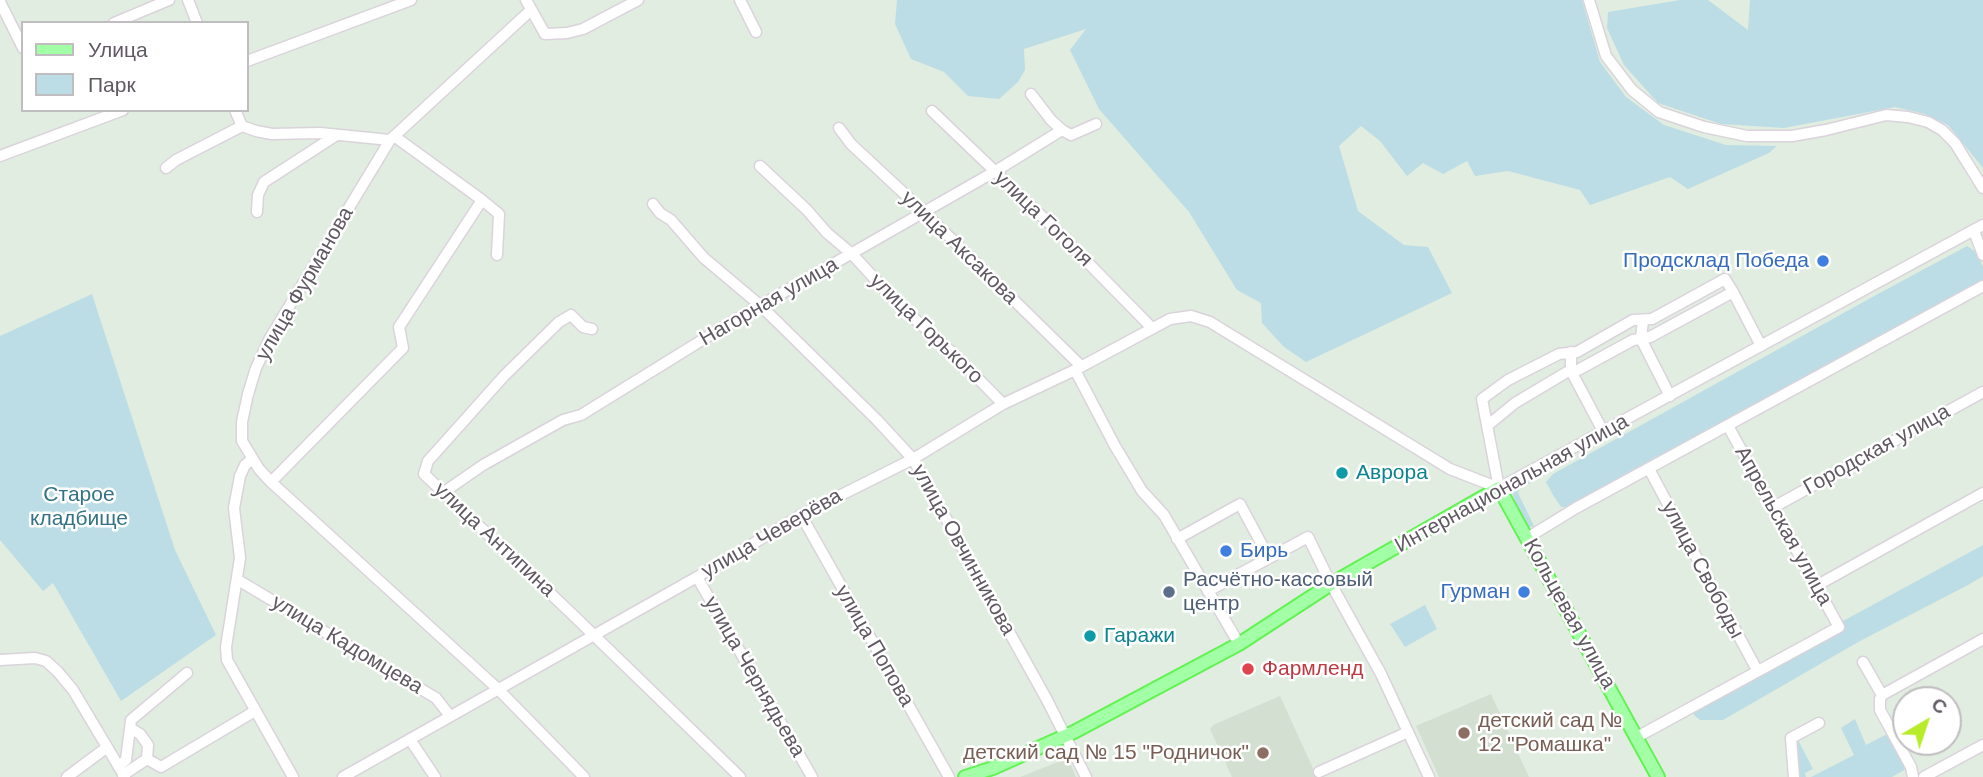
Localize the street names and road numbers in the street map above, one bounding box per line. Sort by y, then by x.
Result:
street label: улица Гоголя [988,166,1098,272]
street label: улица Аксакова [895,186,1023,310]
street label: улица Фурманова [251,203,359,365]
street label: Нагорная улица [695,252,843,352]
street label: улица Горького [864,269,988,389]
street label: Городская улица [1799,399,1955,501]
street label: Интернациональная улица [1391,409,1633,559]
street label: Апрельская улица [1729,442,1837,610]
street label: улица Овчинникова [906,460,1020,640]
street label: улица Антипина [428,477,560,603]
street label: улица Чеверёва [697,484,847,584]
street label: улица Свободы [1655,497,1749,643]
street label: Кольцевая улица [1517,535,1621,693]
street label: улица Попова [829,581,919,711]
street label: улица Кадомцева [267,590,427,700]
street label: улица Чернядьева [698,592,810,762]

